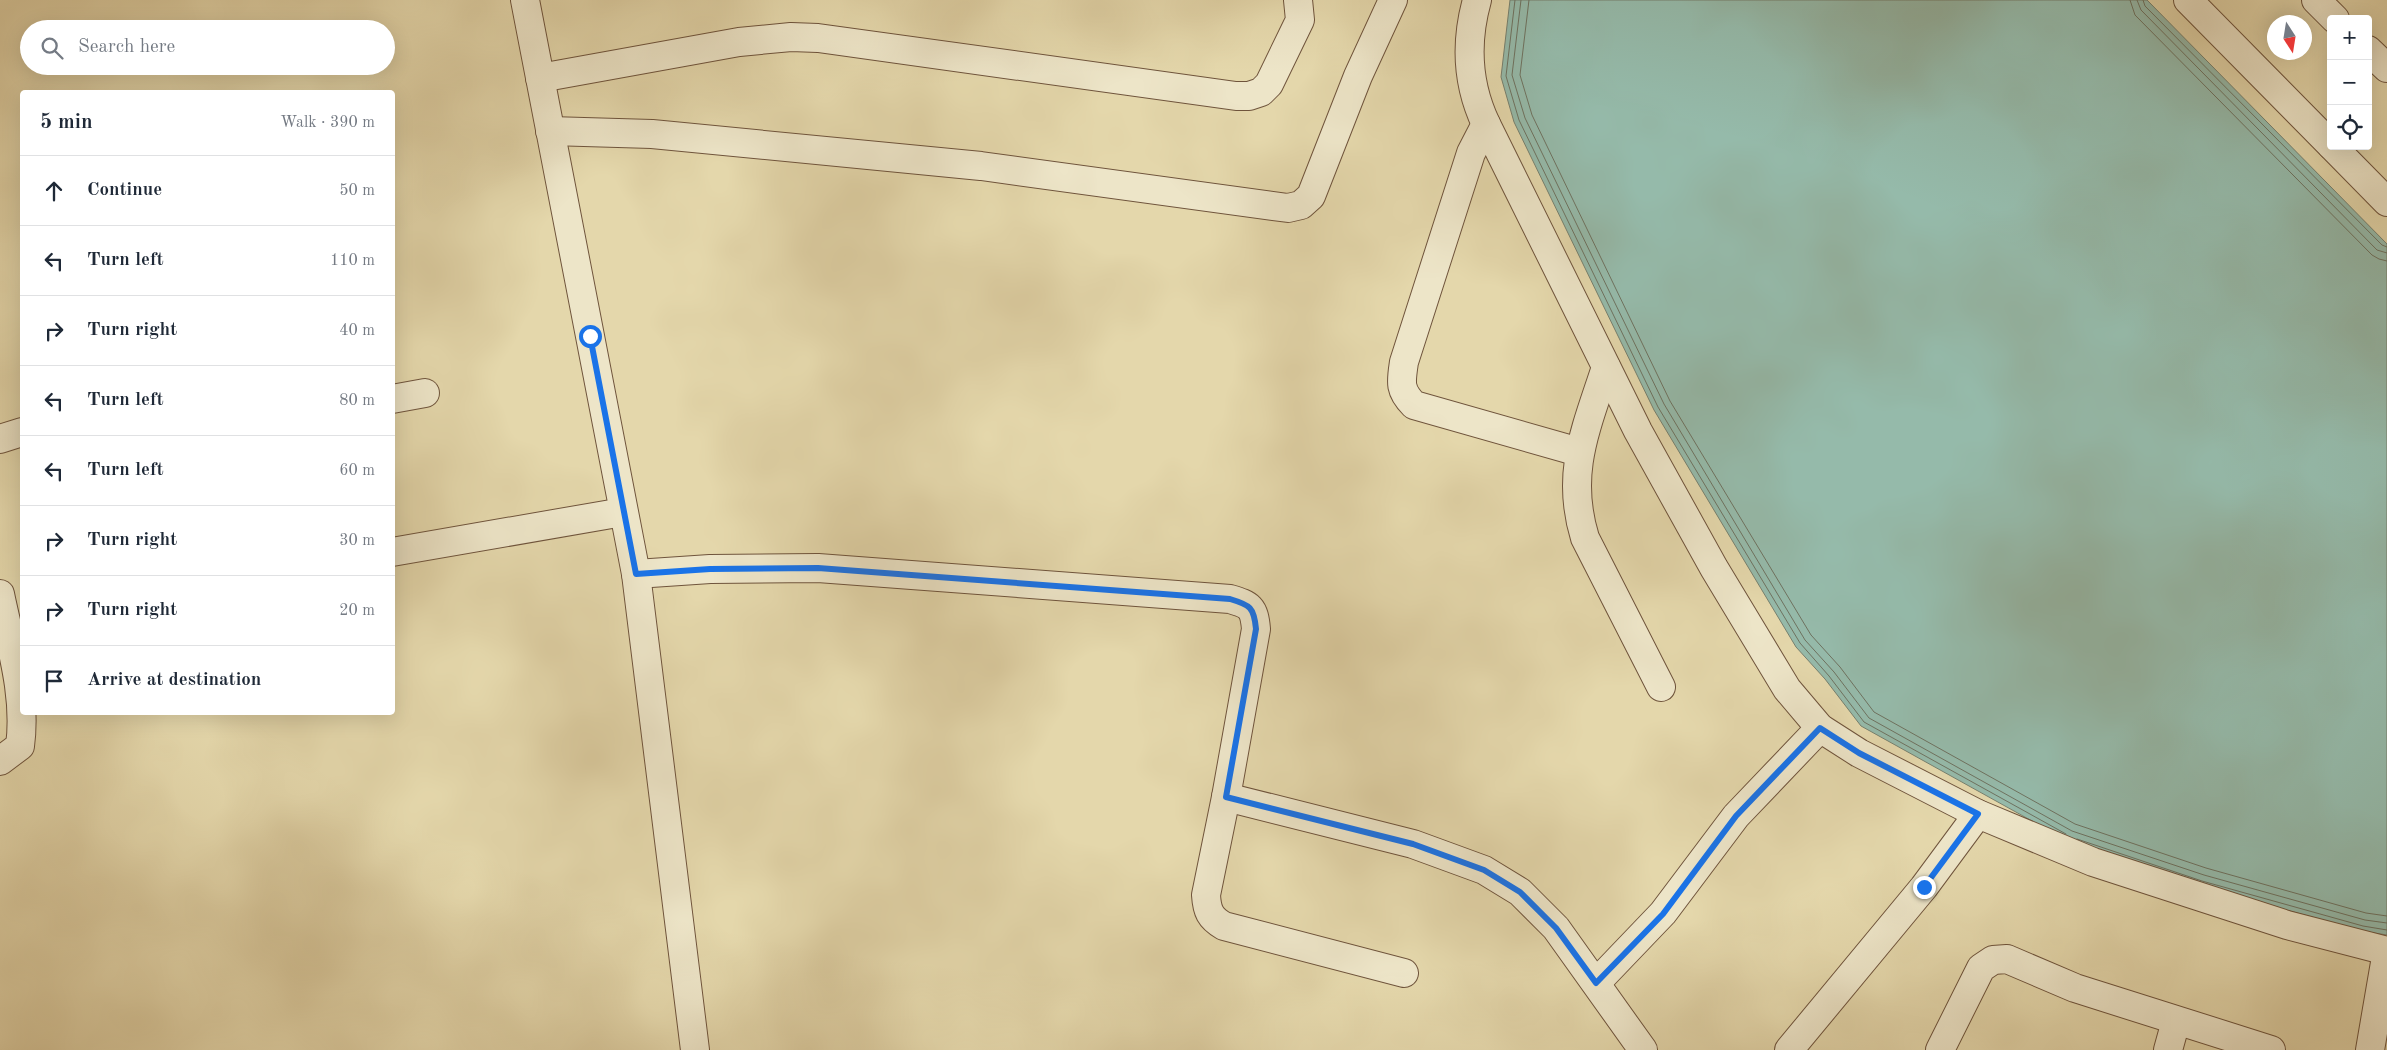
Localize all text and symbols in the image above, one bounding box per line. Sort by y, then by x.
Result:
north arrow [2267,15,2312,60]
map controls [2327,15,2372,150]
button: + [2327,15,2372,60]
search box [20,20,395,75]
icon: search [38,34,66,62]
text: Search here [78,38,175,57]
button: − [2327,60,2372,105]
button: locate [2327,105,2372,150]
text: 5 min [40,112,93,133]
text: Walk · 390 m [280,115,375,131]
icon: ahead [40,177,68,205]
text: Continue [87,181,162,200]
text: 50 m [339,183,375,199]
icon: left [40,247,68,275]
text: Turn left [87,251,164,270]
text: 110 m [330,253,375,269]
icon: right [40,317,68,345]
text: Turn right [87,321,177,340]
text: 40 m [339,323,375,339]
route start [579,325,602,348]
icon: left [40,387,68,415]
text: Turn left [87,391,164,410]
text: 80 m [339,393,375,409]
icon: left [40,457,68,485]
text: Turn left [87,461,164,480]
text: 60 m [339,463,375,479]
icon: right [40,527,68,555]
text: Turn right [87,531,177,550]
text: 30 m [339,533,375,549]
icon: right [40,597,68,625]
text: Turn right [87,601,177,620]
text: 20 m [339,603,375,619]
icon: arrive [40,667,68,695]
text: Arrive at destination [87,671,261,690]
route end [1913,876,1936,899]

